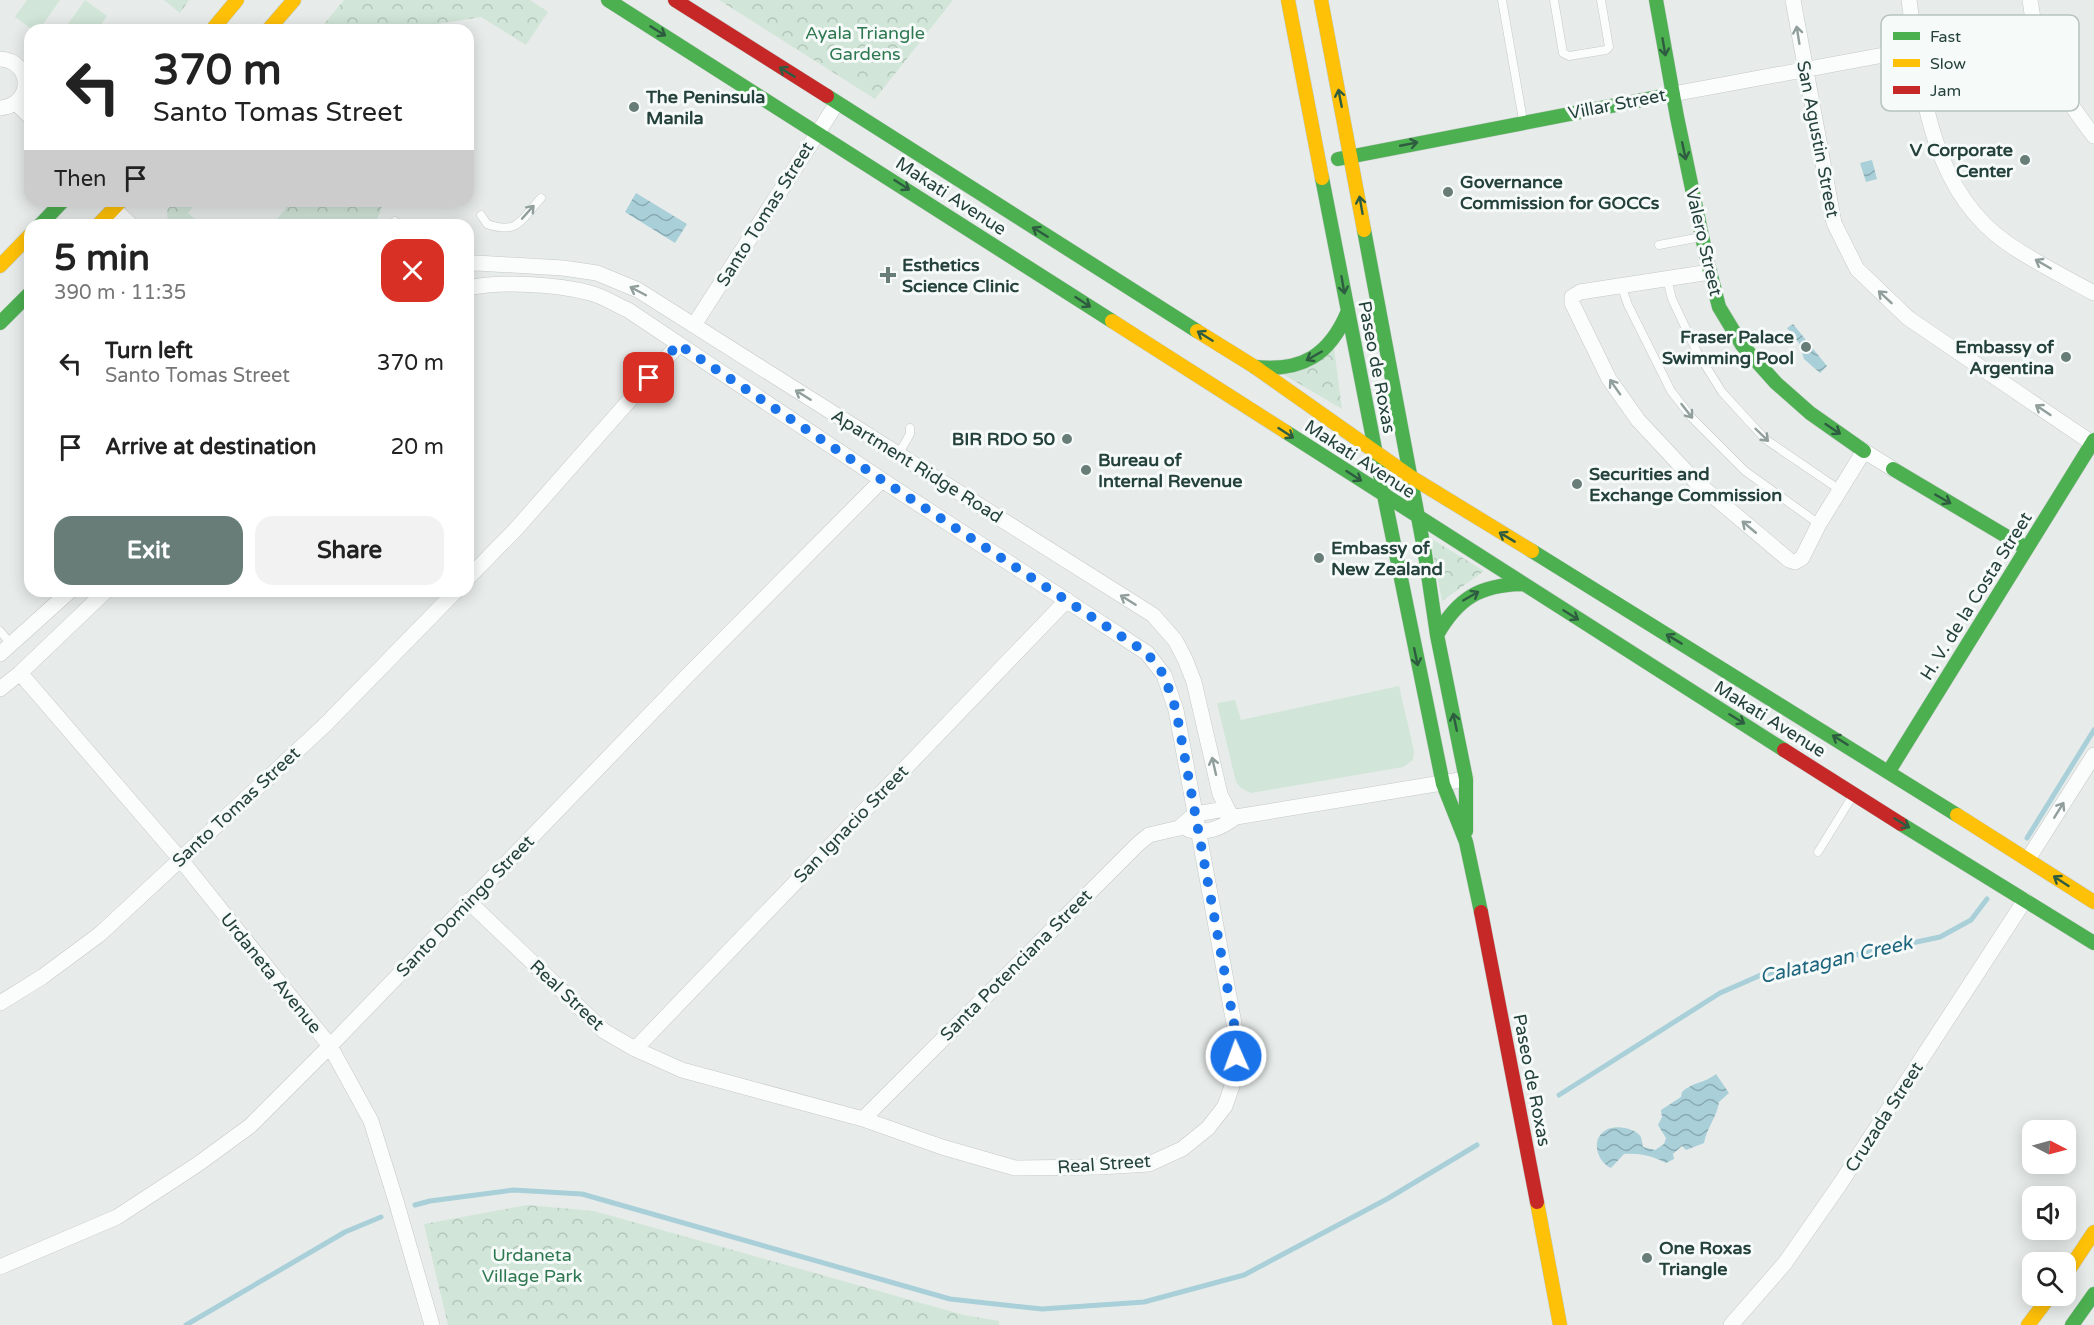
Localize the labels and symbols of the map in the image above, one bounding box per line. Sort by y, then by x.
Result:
legend [1881,15,2079,111]
park label: Ayala Triangle Gardens [805,22,925,65]
one-way arrow [1793,25,1804,45]
one-way arrow [649,26,666,38]
text: Fast [1930,27,1961,47]
one-way arrow [1659,37,1670,56]
text: Slow [1930,54,1966,74]
street label: San Agustin Street [1792,59,1844,219]
one-way arrow [779,65,796,77]
text: Jam [1930,81,1961,101]
street label: Villar Street [1566,84,1668,124]
place label: The Peninsula Manila [645,86,765,129]
one-way arrow [1334,89,1345,109]
marker: The Peninsula Manila [627,100,641,114]
street label: Santo Tomas Street [712,137,819,290]
one-way arrow [1399,138,1418,149]
place label: V Corporate Center [1910,139,2014,182]
one-way arrow [1679,141,1691,160]
street label: Makati Avenue [892,152,1010,240]
marker: V Corporate Center [2018,153,2032,167]
place label: Governance Commission for GOCCs [1460,171,1660,214]
one-way arrow [893,180,910,192]
marker: Governance Commission for GOCCs [1441,185,1455,199]
street label: Valero Street [1681,186,1727,298]
one-way arrow [1355,195,1366,215]
one-way arrow [521,205,535,220]
one-way arrow [1032,225,1049,238]
place label: Esthetics Science Clinic [902,254,1020,297]
one-way arrow [2035,258,2053,269]
marker: Esthetics Science Clinic [879,266,897,284]
one-way arrow [1338,274,1349,294]
one-way arrow [630,285,647,297]
one-way arrow [1878,290,1893,304]
one-way arrow [1075,296,1092,309]
street label: Paseo de Roxas [1353,299,1401,435]
place label: Fraser Palace Swimming Pool [1662,326,1794,369]
one-way arrow [1197,330,1214,342]
place label: Embassy of Argentina [1955,336,2055,379]
marker: Fraser Palace Swimming Pool [1799,340,1813,354]
one-way arrow [1306,350,1323,362]
marker: Embassy of Argentina [2059,350,2073,364]
pin [623,352,674,403]
one-way arrow [1609,379,1621,395]
one-way arrow [795,388,812,400]
one-way arrow [1680,402,1693,418]
street label: Apartment Ridge Road [827,404,1007,528]
one-way arrow [2036,404,2052,416]
street label: Makati Avenue [1301,415,1419,503]
one-way arrow [1825,423,1842,436]
one-way arrow [1277,427,1294,439]
one-way arrow [1755,427,1770,442]
place label: BIR RDO 50 [952,428,1055,450]
marker: BIR RDO 50 [1060,432,1074,446]
place label: Bureau of Internal Revenue [1098,449,1242,492]
marker: Bureau of Internal Revenue [1079,463,1093,477]
place label: Securities and Exchange Commission [1589,463,1782,506]
one-way arrow [1345,471,1362,483]
marker: Securities and Exchange Commission [1570,477,1584,491]
one-way arrow [1934,493,1951,505]
street label: H. V. de la Costa Street [1915,508,2037,684]
one-way arrow [1742,520,1757,534]
one-way arrow [1499,531,1516,543]
place label: Embassy of New Zealand [1331,537,1443,580]
marker: Embassy of New Zealand [1312,551,1326,565]
one-way arrow [1462,590,1479,602]
one-way arrow [1120,593,1137,605]
one-way arrow [1562,610,1579,622]
one-way arrow [1666,632,1683,644]
one-way arrow [1411,647,1423,666]
street label: Makati Avenue [1710,676,1830,762]
one-way arrow [1448,713,1460,732]
one-way arrow [1728,713,1745,726]
one-way arrow [1831,734,1848,747]
street label: Santo Tomas Street [168,742,304,872]
one-way arrow [1207,757,1219,776]
street label: San Ignacio Street [789,760,913,888]
one-way arrow [2054,802,2066,819]
one-way arrow [1893,817,1909,829]
street label: Santo Domingo Street [391,830,539,982]
one-way arrow [2053,874,2070,886]
street label: Santa Potenciana Street [936,884,1097,1045]
street label: Urdaneta Avenue [216,908,326,1038]
water label: Calatagan Creek [1757,930,1917,989]
street label: Real Street [525,955,609,1035]
street label: Paseo de Roxas [1508,1012,1556,1148]
position arrow [1204,1024,1268,1088]
street label: Cruzada Street [1840,1058,1928,1176]
north arrow [2022,1120,2076,1174]
street label: Real Street [1056,1150,1152,1178]
place label: One Roxas Triangle [1658,1237,1752,1280]
park label: Urdaneta Village Park [482,1244,582,1287]
marker: One Roxas Triangle [1640,1251,1654,1265]

